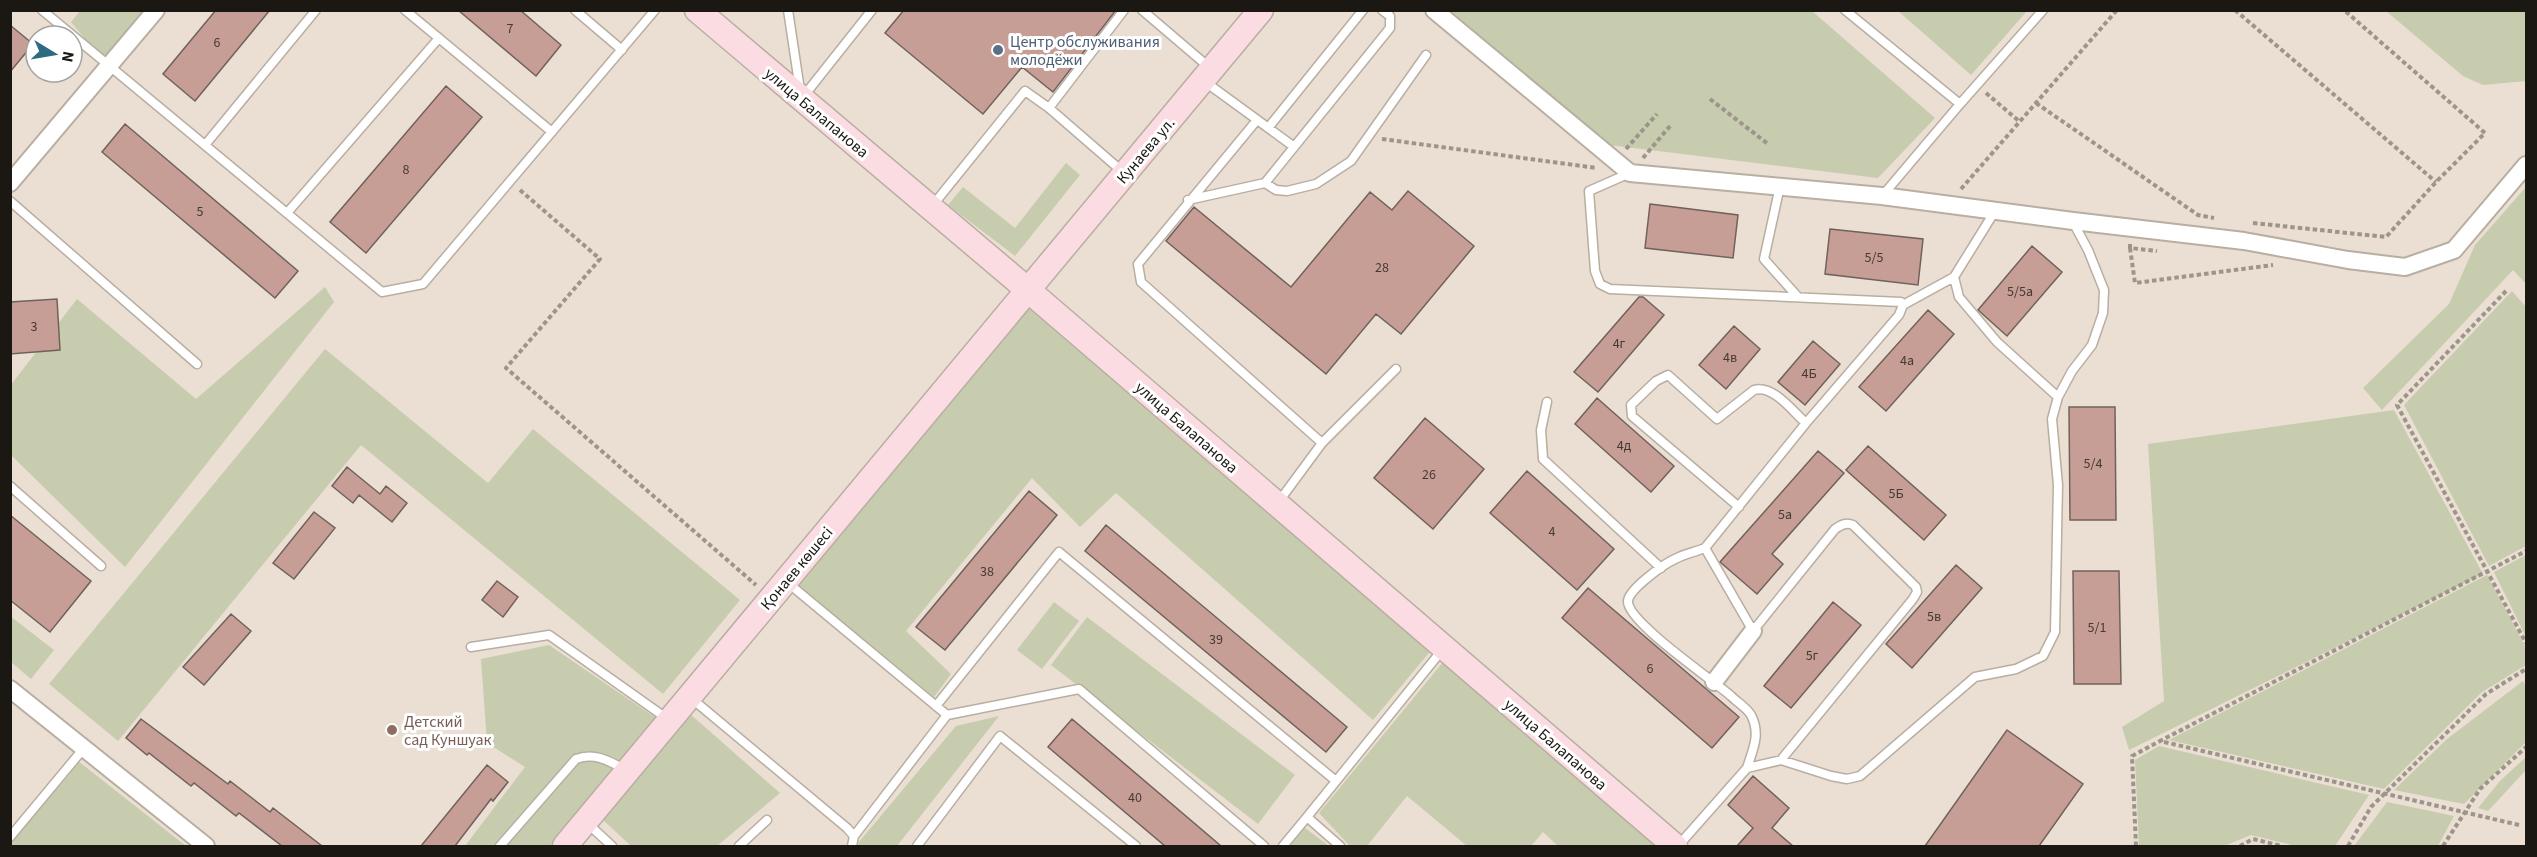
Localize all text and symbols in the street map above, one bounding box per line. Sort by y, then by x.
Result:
house number: 7 [507,19,514,39]
north arrow [24,24,84,84]
place label: Центр обслуживания молодёжи [1010,31,1160,71]
house number: 6 [214,33,221,53]
marker: Центр обслуживания молодёжи [991,43,1005,57]
text: N [56,49,80,64]
street label: улица Балапанова [760,63,873,163]
street label: Кунаева ул. [1111,113,1180,189]
house number: 8 [403,160,410,180]
house number: 5 [197,202,204,222]
house number: 5/5 [1865,248,1883,268]
house number: 28 [1375,258,1389,278]
house number: 5/5а [2007,282,2033,302]
house number: 3 [31,317,38,337]
house number: 4г [1613,334,1626,354]
house number: 4в [1723,348,1737,368]
house number: 4а [1900,351,1914,371]
house number: 4Б [1801,364,1817,384]
street label: улица Балапанова [1130,377,1243,479]
house number: 4д [1617,436,1632,456]
house number: 5/4 [2084,454,2102,474]
house number: 26 [1422,465,1436,485]
house number: 5Б [1888,484,1904,504]
house number: 5а [1778,505,1792,525]
street label: Қонаев көшесі [755,522,838,615]
house number: 4 [1549,522,1556,542]
house number: 38 [980,562,994,582]
house number: 5в [1927,607,1941,627]
house number: 5/1 [2088,618,2106,638]
house number: 39 [1209,630,1223,650]
house number: 5г [1806,646,1819,666]
house number: 6 [1647,659,1654,679]
street label: улица Балапанова [1499,694,1612,796]
place label: Детский сад Куншуак [404,711,492,751]
marker: Детский сад Куншуак [385,723,399,737]
house number: 40 [1128,788,1142,808]

